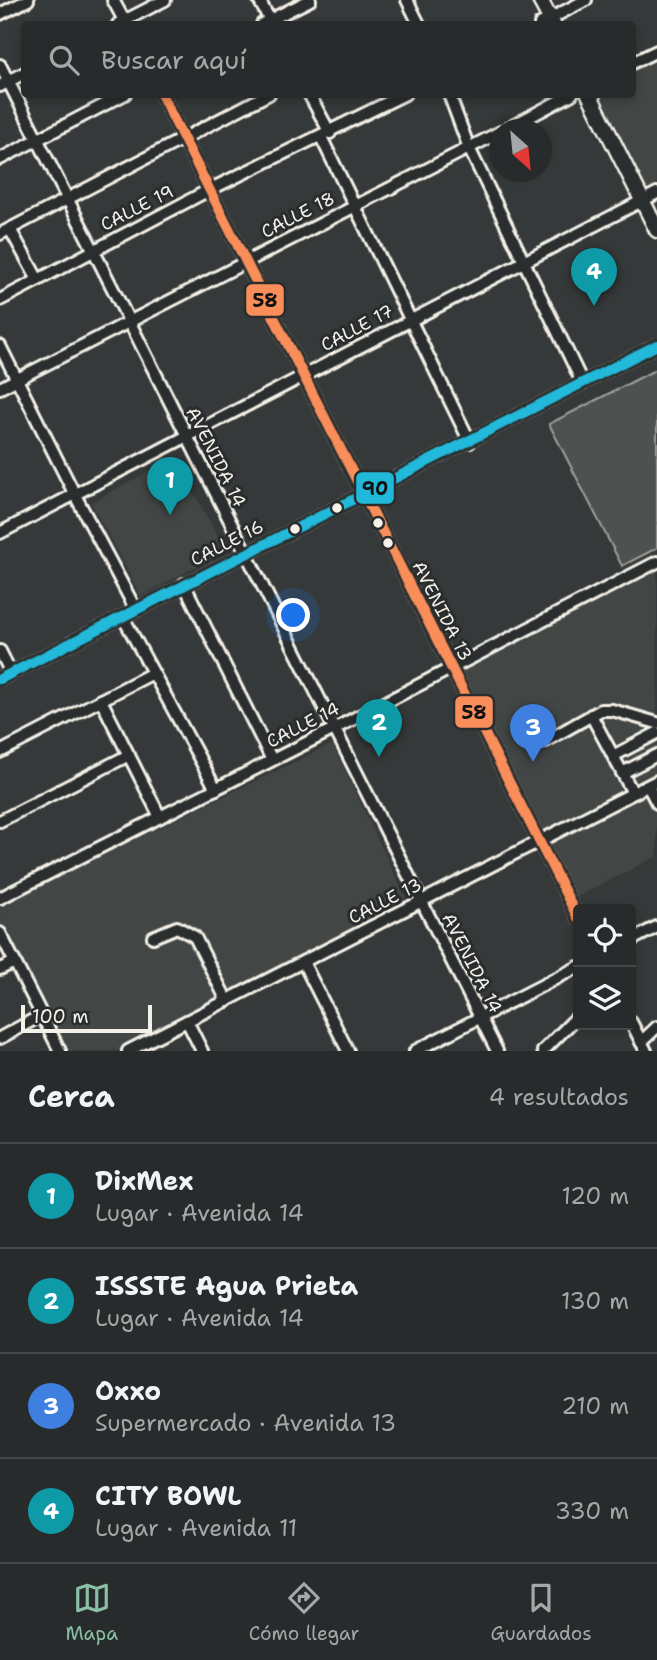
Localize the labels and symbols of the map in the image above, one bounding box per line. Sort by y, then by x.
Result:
north arrow [489,119,552,182]
street label: CALLE 19 [96,179,178,237]
street label: CALLE 18 [257,186,339,244]
pin: 4 [571,248,617,306]
line badge: 58 [245,283,285,317]
text: 58 [252,288,278,313]
street label: CALLE 17 [317,299,397,357]
street label: AVENIDA 14 [181,403,251,511]
pin: 1 [147,457,193,515]
line badge: 90 [355,471,395,505]
text: 90 [362,476,388,501]
unlabelled marker [330,501,344,515]
street label: CALLE 16 [186,514,268,572]
unlabelled marker [371,516,385,530]
unlabelled marker [288,522,302,536]
unlabelled marker [381,536,395,550]
street label: AVENIDA 13 [407,557,477,665]
your location [276,598,310,632]
line badge: 58 [454,695,494,729]
street label: CALLE 14 [262,696,344,754]
pin: 2 [356,699,402,757]
text: 58 [461,700,487,725]
pin: 3 [510,704,556,762]
street label: CALLE 13 [344,872,426,930]
street label: AVENIDA 14 [437,909,507,1017]
scale bar [21,1002,152,1034]

